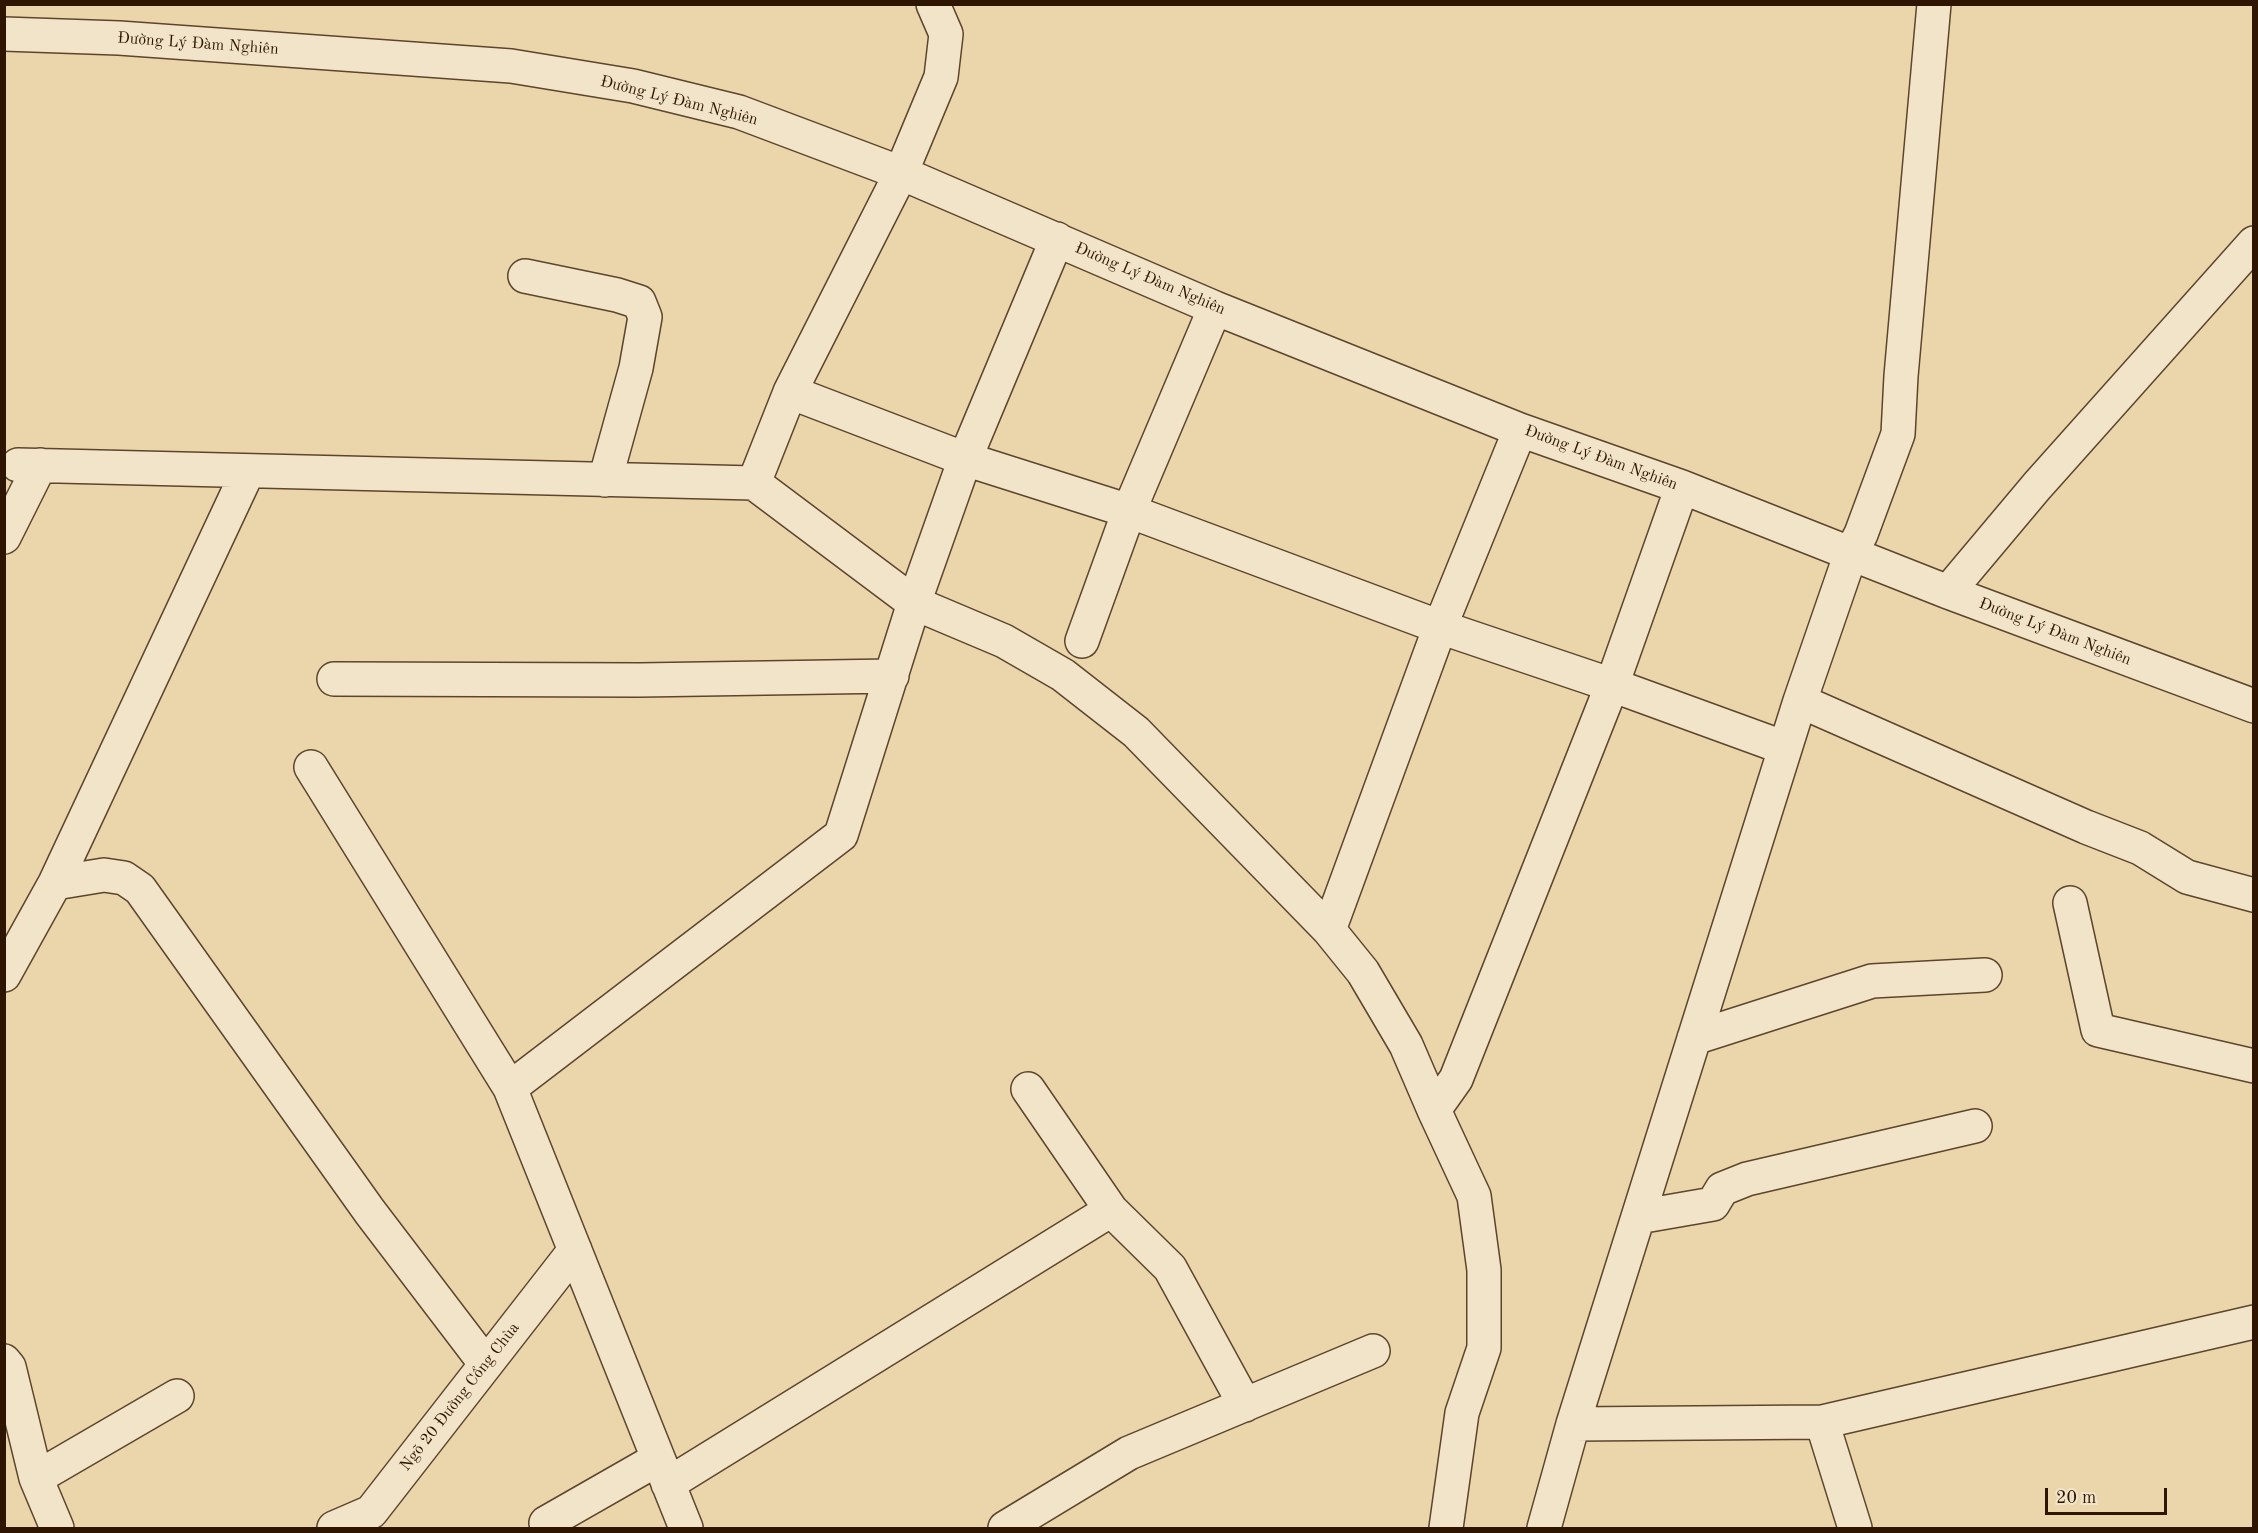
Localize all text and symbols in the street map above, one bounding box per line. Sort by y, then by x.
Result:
street label: Đường Lý Đàm Nghiên [117,29,279,59]
street label: Đường Lý Đàm Nghiên [598,72,760,130]
street label: Đường Lý Đàm Nghiên [1072,239,1228,319]
street label: Đường Lý Đàm Nghiên [1522,421,1680,495]
street label: Đường Lý Đàm Nghiên [1976,594,2134,670]
street label: Ngõ 20 Đường Cổng Chùa [396,1319,524,1475]
scale bar [2048,1476,2170,1514]
text: 20 m [2056,1489,2096,1507]

